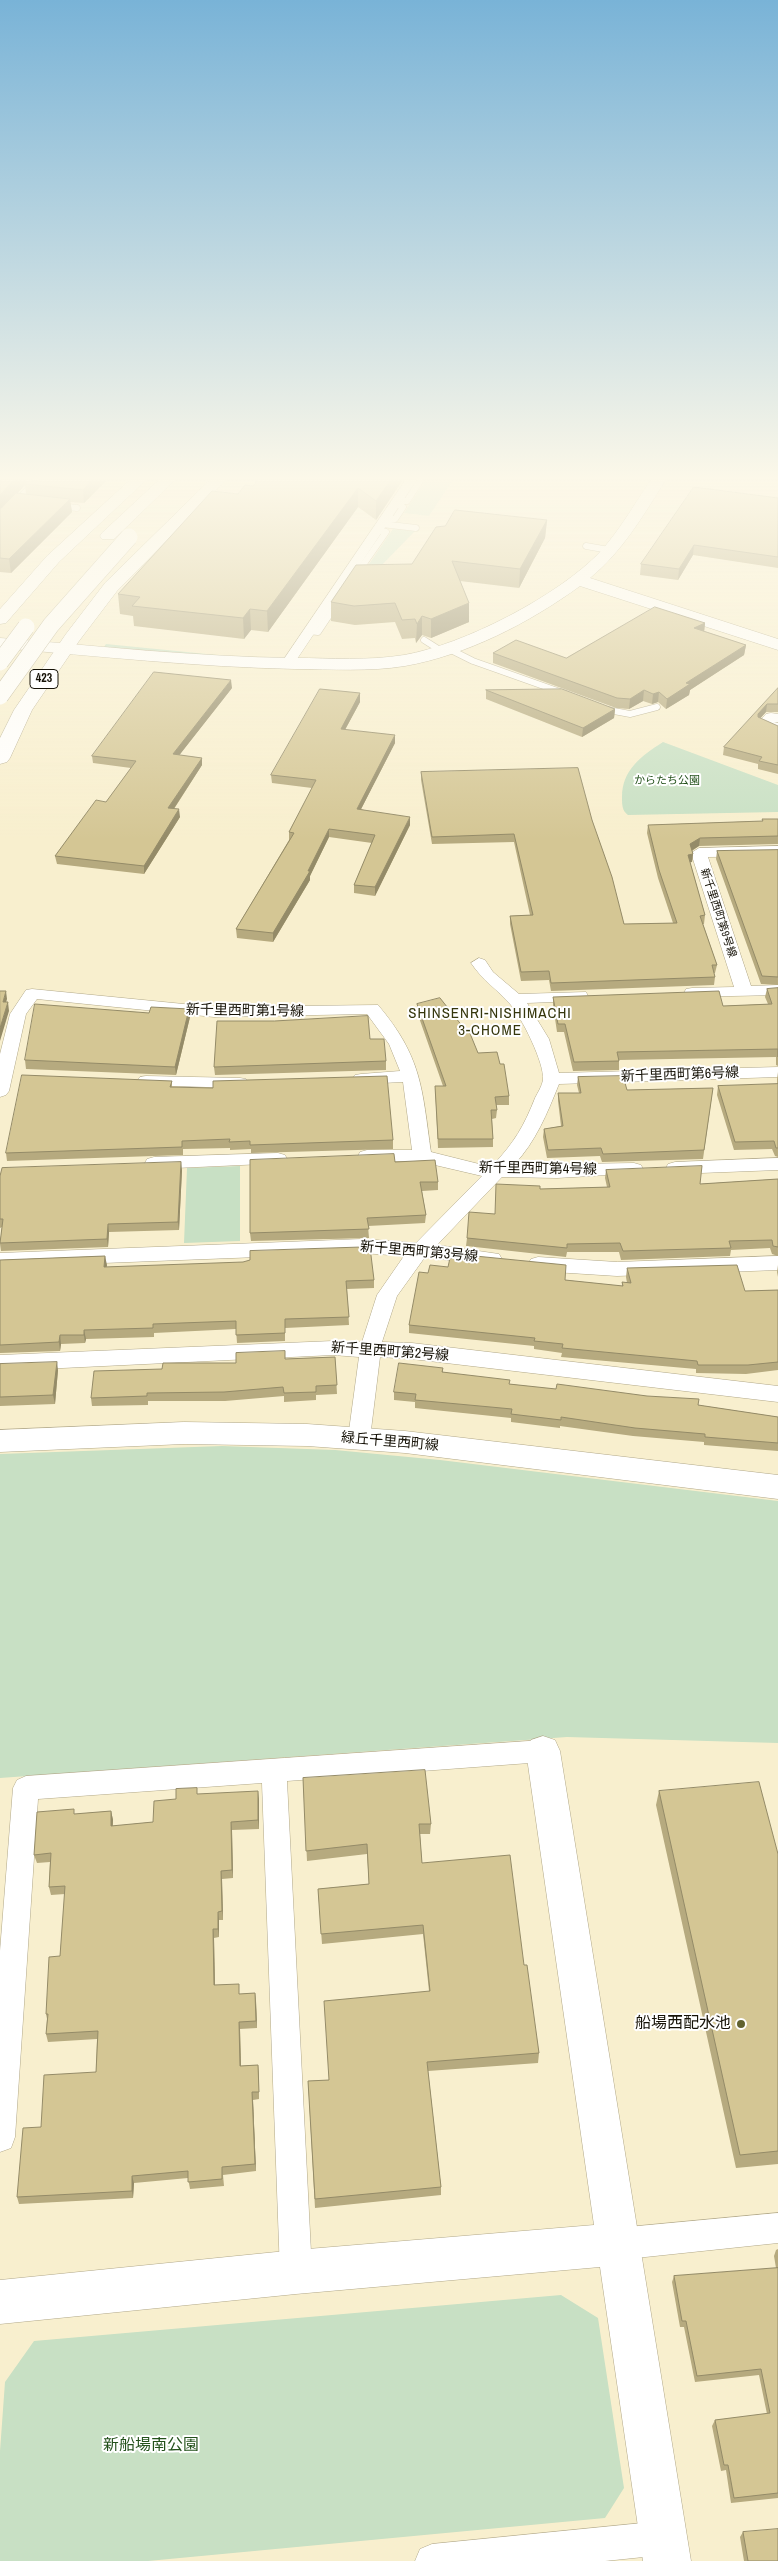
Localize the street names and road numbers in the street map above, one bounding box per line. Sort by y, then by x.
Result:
road number: 423 [30,670,58,689]
street label: 新千里西町第9号線 [697,867,739,959]
street label: 新千里西町第1号線 [186,1002,304,1020]
street label: 新千里西町第6号線 [621,1065,739,1085]
street label: 新千里西町第4号線 [479,1160,597,1178]
street label: 新千里西町第3号線 [359,1238,479,1266]
street label: 新千里西町第2号線 [330,1339,450,1365]
street label: 緑丘千里西町線 [340,1429,440,1455]

